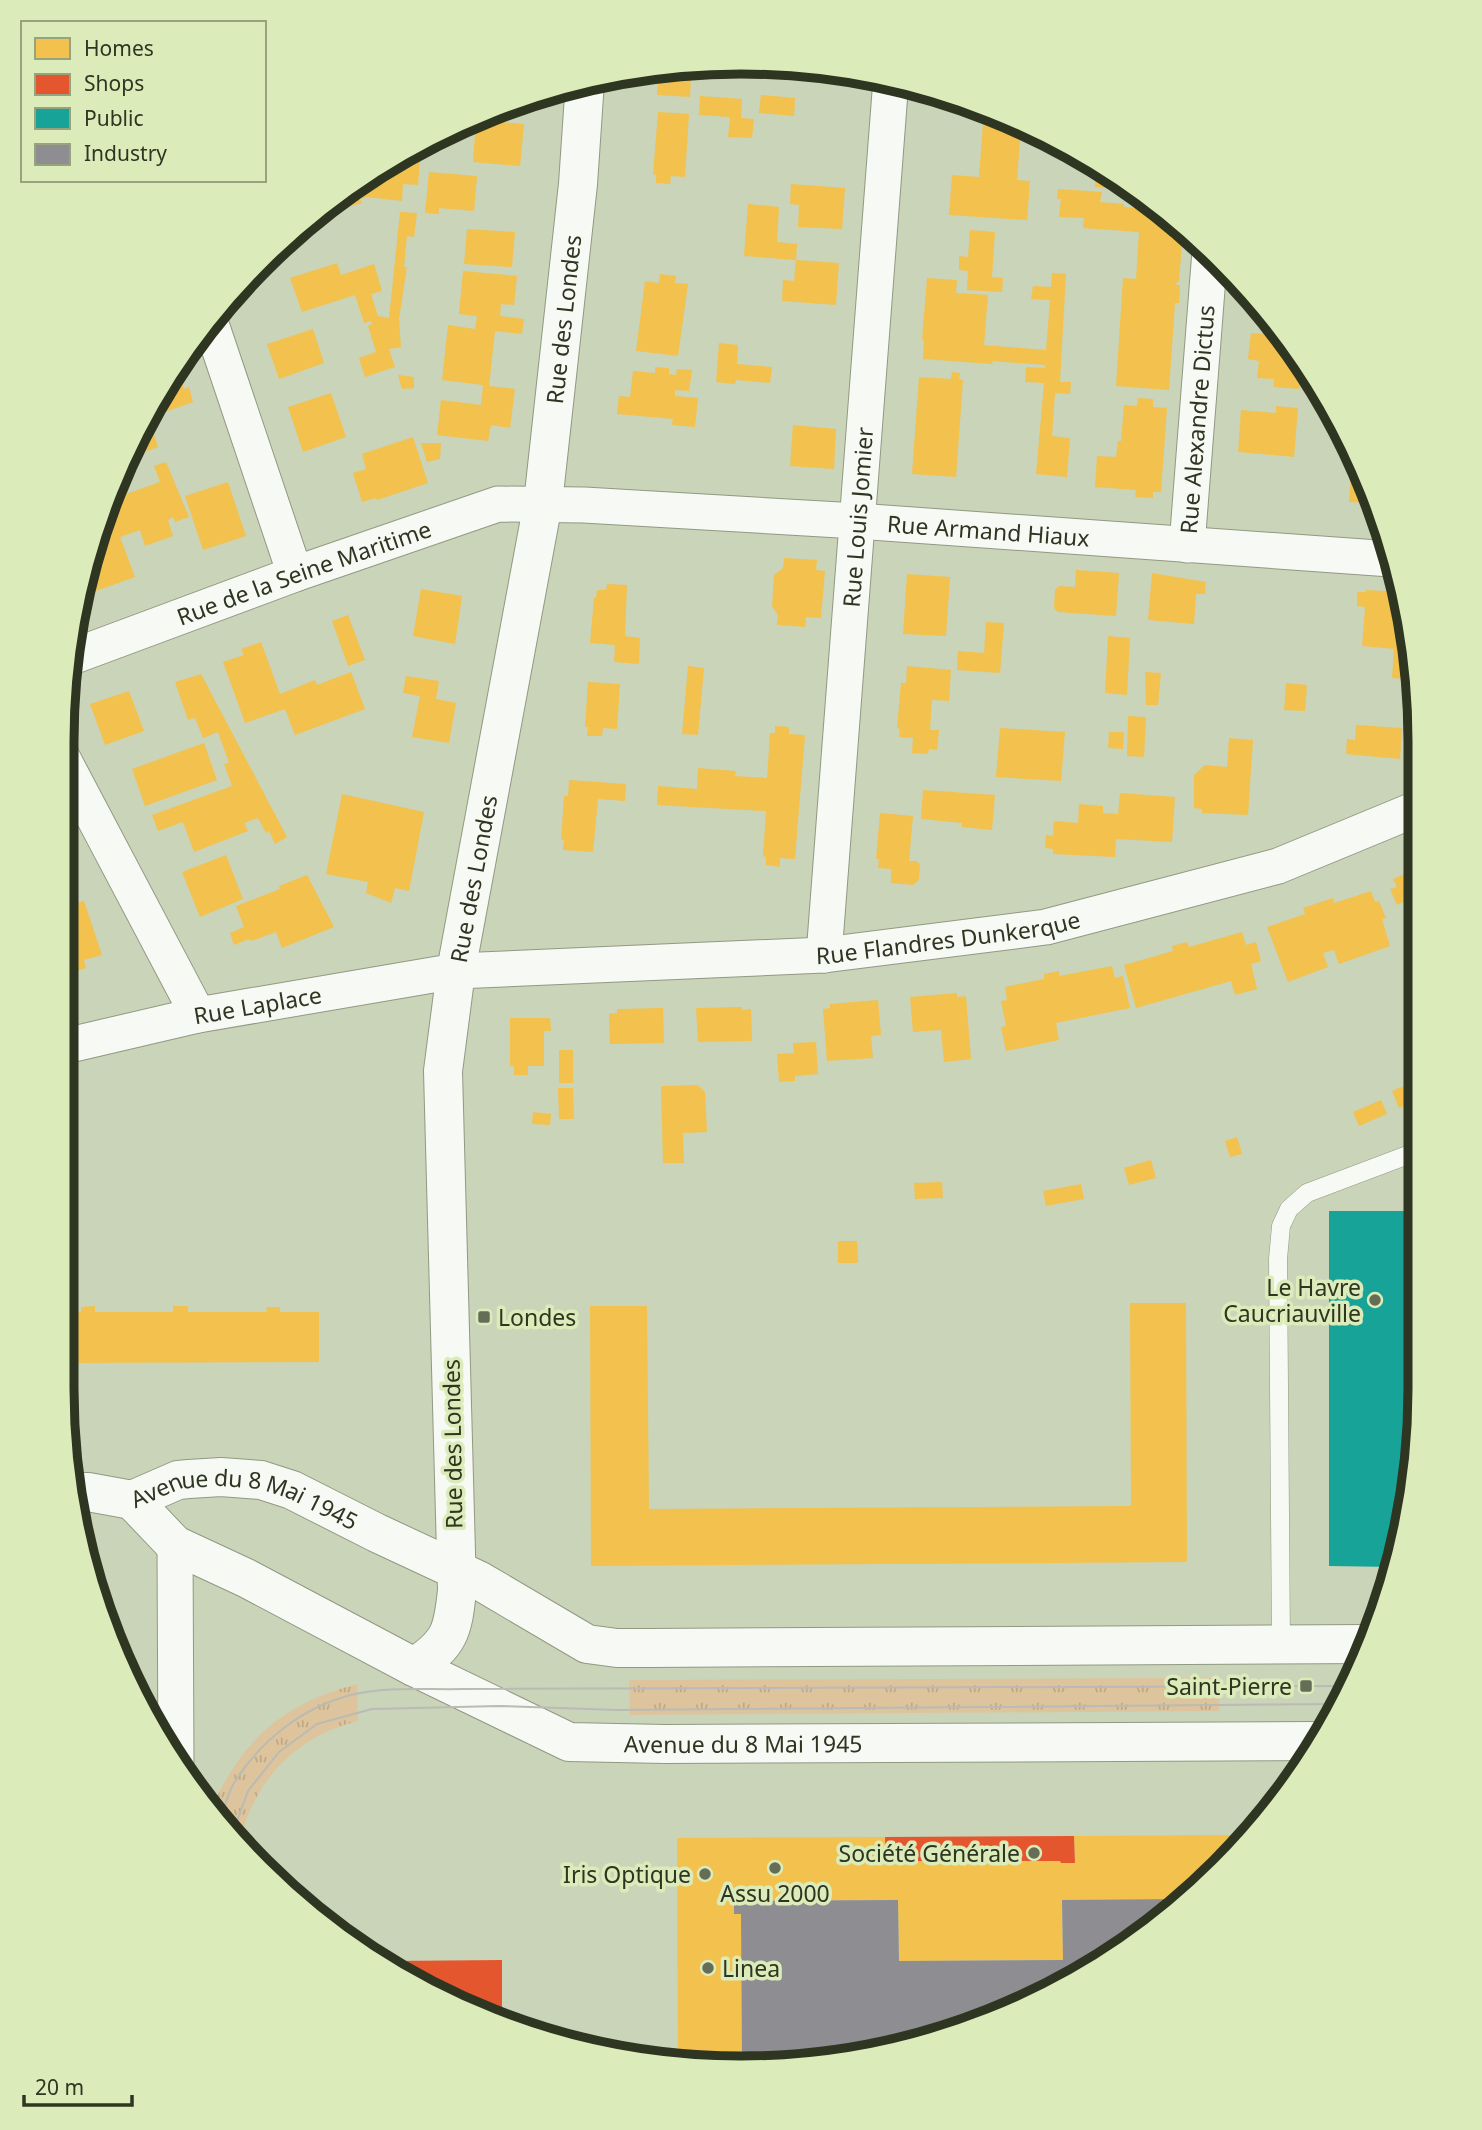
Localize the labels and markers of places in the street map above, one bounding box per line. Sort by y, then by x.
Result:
place label: Le Havre Caucriauville [1223,1271,1361,1329]
marker: Le Havre Caucriauville [1367,1292,1383,1308]
place label: Londes [498,1301,576,1333]
marker: Londes [476,1309,492,1325]
place label: Saint-Pierre [1166,1670,1292,1702]
marker: Saint-Pierre [1298,1678,1314,1694]
place label: Société Générale [839,1837,1020,1869]
marker: Société Générale [1026,1845,1042,1861]
place label: Iris Optique [563,1858,691,1890]
marker: Assu 2000 [767,1860,783,1876]
marker: Iris Optique [697,1866,713,1882]
place label: Assu 2000 [720,1877,830,1909]
place label: Linea [722,1952,780,1984]
marker: Linea [700,1960,716,1976]

